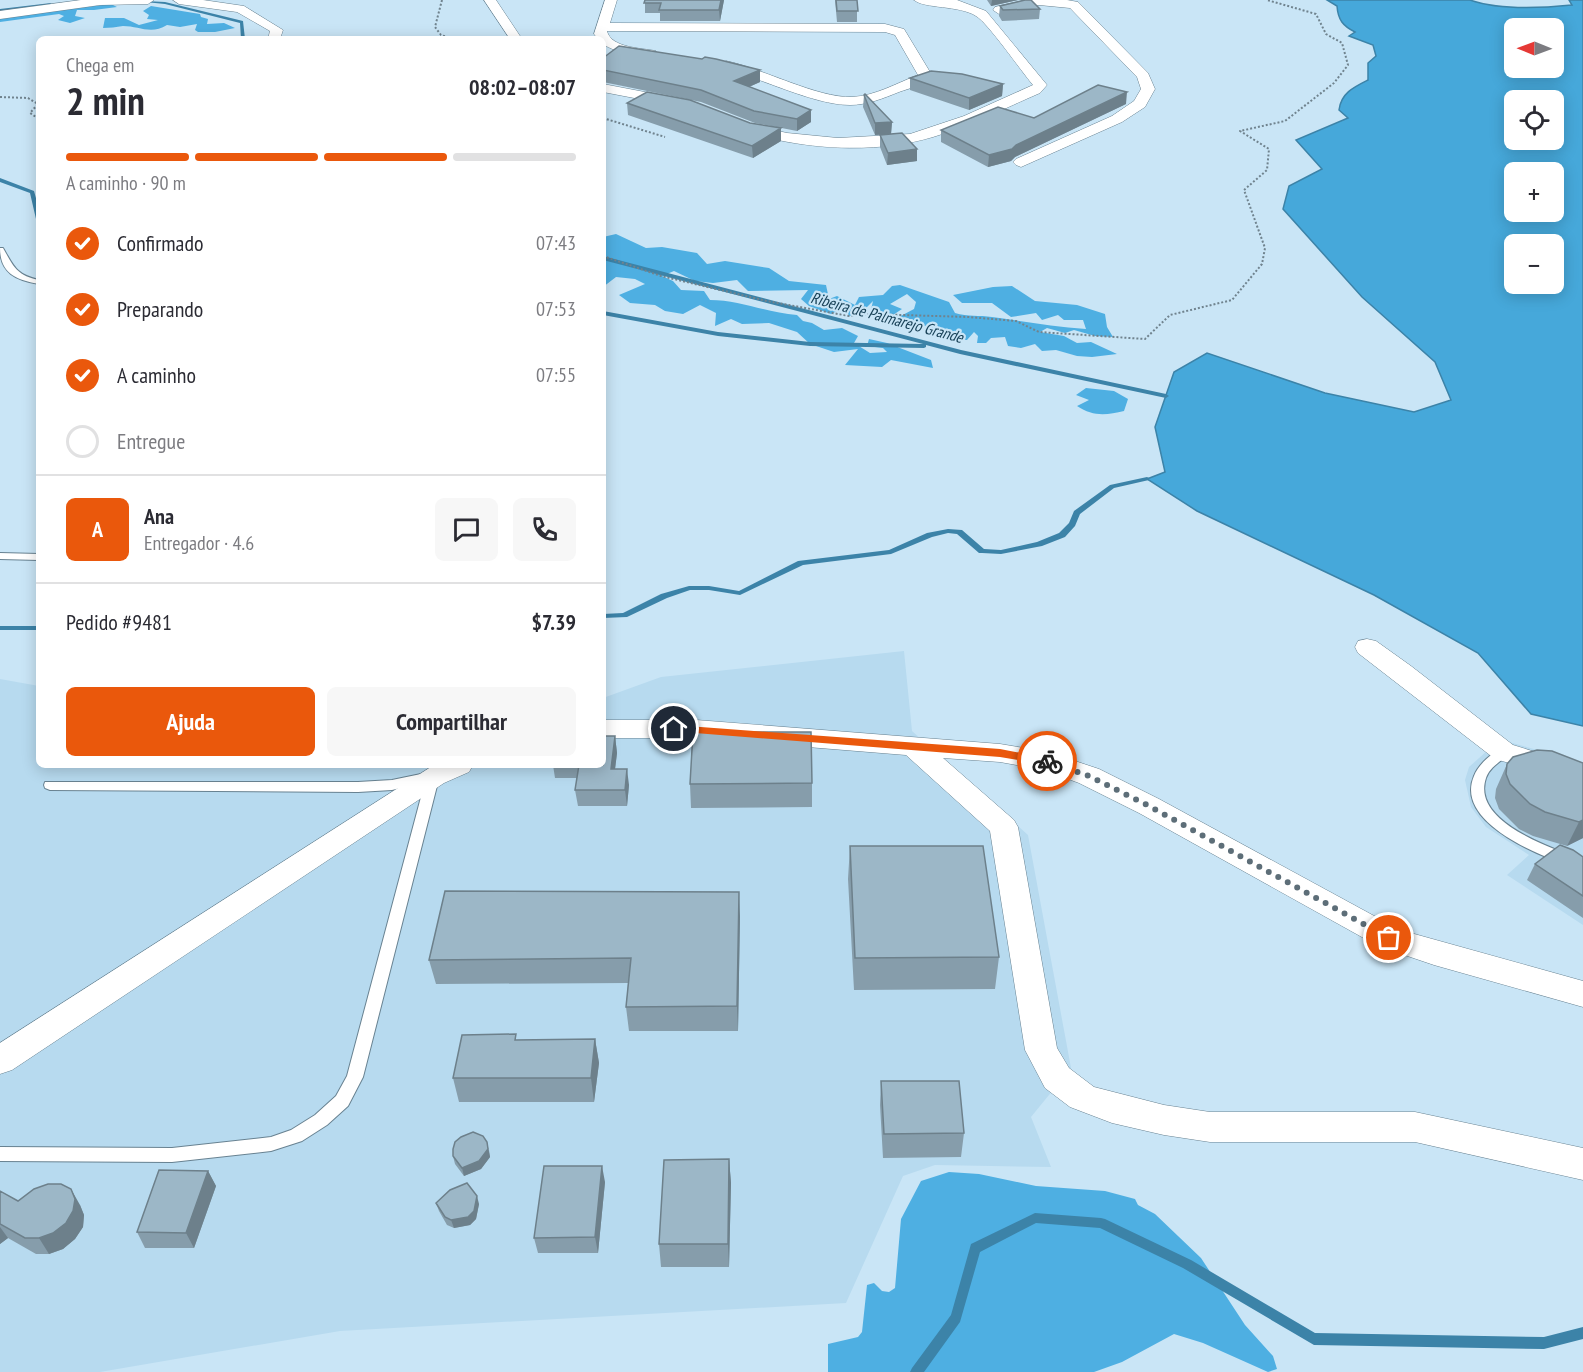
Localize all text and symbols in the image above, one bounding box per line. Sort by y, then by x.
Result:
north arrow [1504,18,1564,78]
map controls [1504,18,1564,294]
text: Chega em [66,52,134,78]
text: 08:02–08:07 [469,73,576,101]
text: 2 min [66,75,145,126]
button: locate [1504,90,1564,150]
button: + [1504,162,1564,222]
text: A caminho · 90 m [66,170,186,196]
icon: check [66,227,99,260]
text: Confirmado [117,229,203,257]
text: 07:43 [536,230,576,256]
button: − [1504,234,1564,294]
water label: Ribeira de Palmarejo Grande [809,287,967,347]
icon: check [66,293,99,326]
text: Preparando [117,295,203,323]
text: 07:53 [536,296,576,322]
icon: check [66,359,99,392]
text: A caminho [117,361,196,389]
text: 07:55 [536,362,576,388]
text: Entregue [117,427,185,455]
button: chat [435,498,498,561]
button: phone [513,498,576,561]
text: Ana [144,502,174,530]
text: A [92,515,103,543]
text: Entregador · 4.6 [144,530,254,556]
text: Pedido #9481 [66,608,172,636]
text: $7.39 [531,608,576,636]
button: Ajuda [66,687,315,756]
button: Compartilhar [327,687,576,756]
pin [648,703,699,754]
icon: home [657,712,690,745]
courier [1017,731,1077,791]
icon: bike [1031,745,1064,778]
pin [1363,912,1414,963]
icon: bag [1372,921,1405,954]

